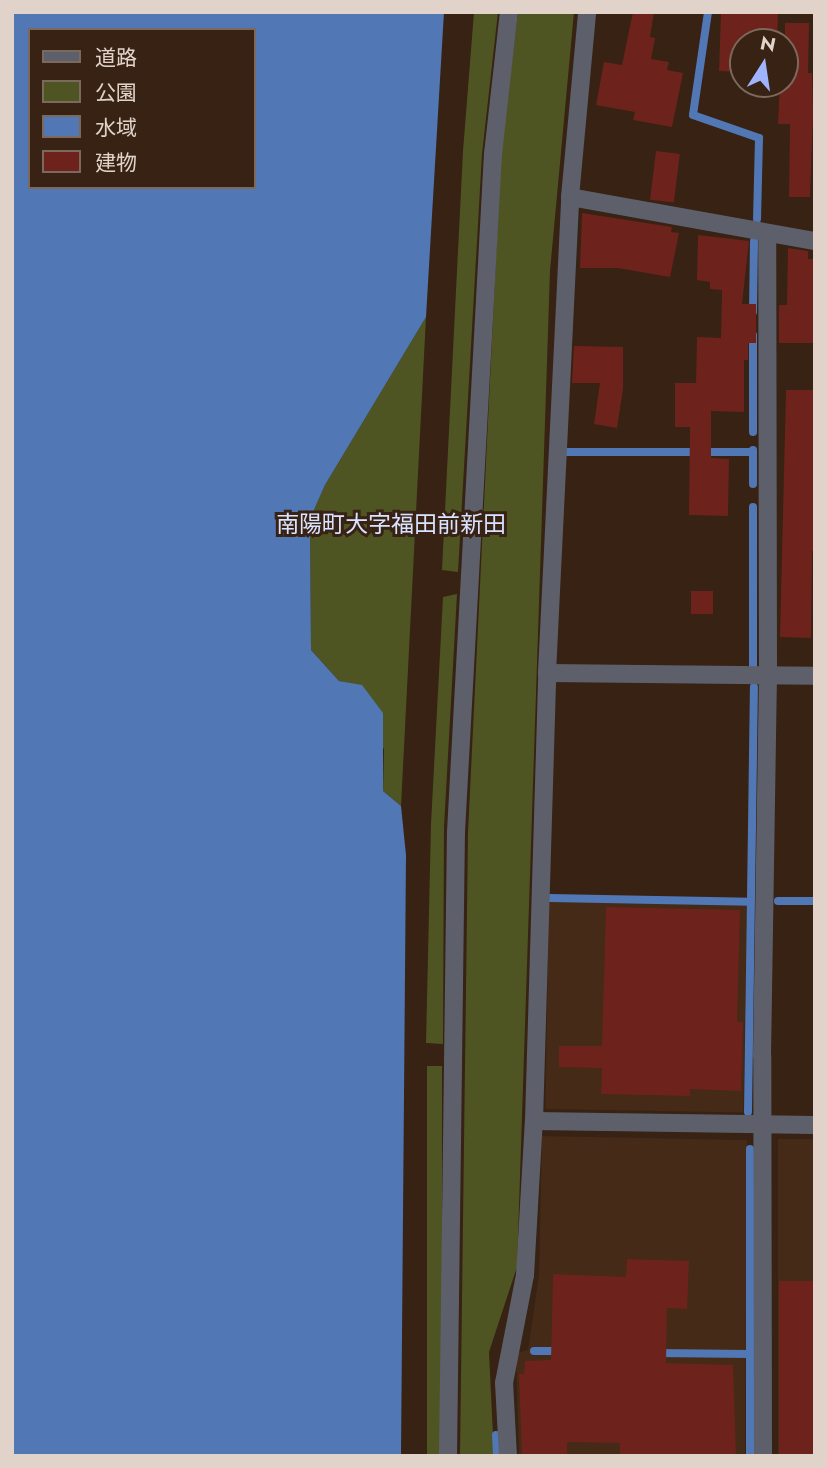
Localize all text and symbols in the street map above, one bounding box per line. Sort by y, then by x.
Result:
legend [28,28,256,189]
north arrow [729,28,799,98]
text: N [758,29,778,59]
text: 道路 [95,43,137,73]
text: 公園 [95,78,137,108]
text: 水域 [95,113,137,143]
text: 建物 [95,148,137,178]
district label: 南陽町大字福田前新田 [276,510,506,538]

